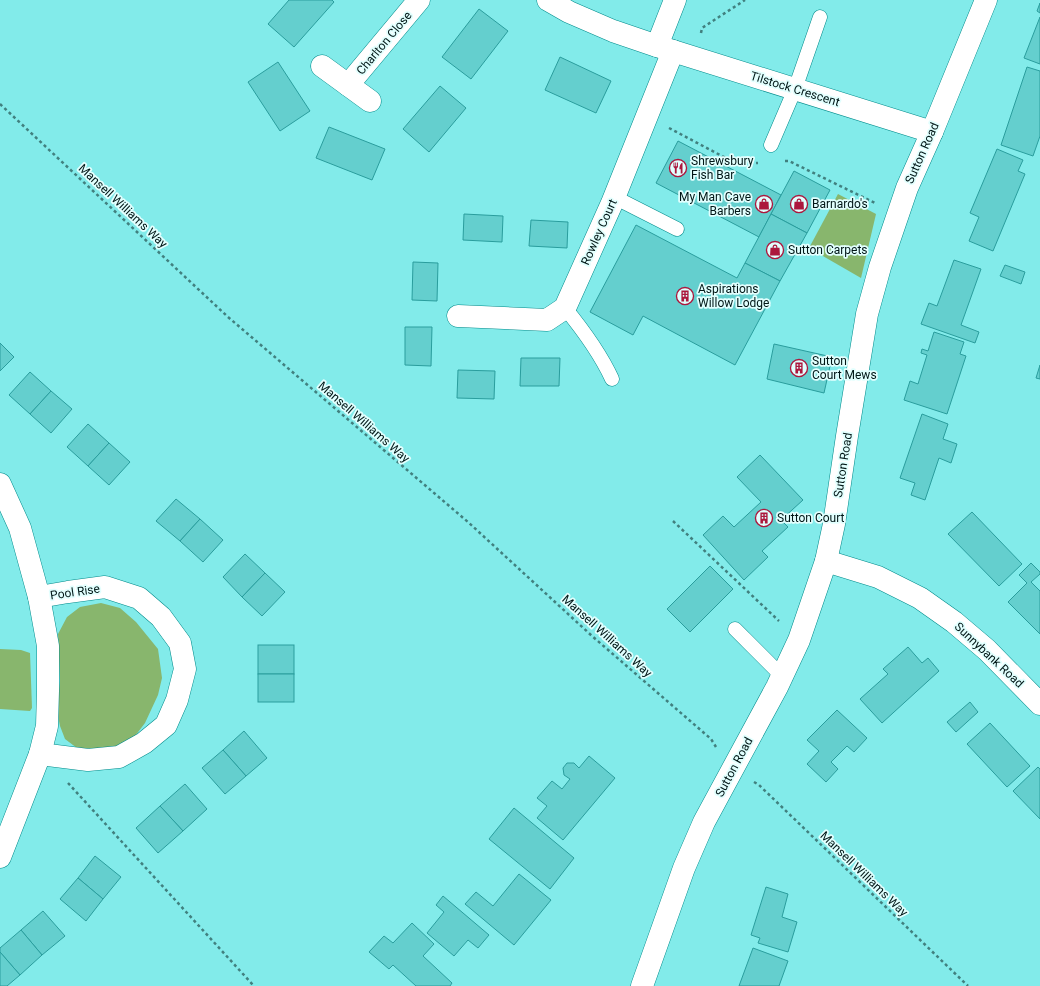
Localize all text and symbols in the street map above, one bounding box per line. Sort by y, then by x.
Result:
street label: Charlton Close [353,8,415,78]
street label: Tilstock Crescent [749,69,841,109]
street label: Sutton Road [902,120,942,186]
place label: Shrewsbury Fish Bar [691,154,754,182]
restaurant icon: Shrewsbury Fish Bar [668,158,688,178]
street label: Mansell Williams Way [76,161,170,251]
place label: My Man Cave Barbers [679,190,751,218]
shop icon: My Man Cave Barbers [754,194,774,214]
shop icon: Barnardo's [789,194,809,214]
street label: Rowley Court [578,197,620,267]
place label: Barnardo's [812,197,868,211]
shop icon: Sutton Carpets [765,240,785,260]
place label: Sutton Carpets [788,243,868,257]
place label: Aspirations Willow Lodge [698,282,769,310]
building icon: Aspirations Willow Lodge [675,286,695,306]
place label: Sutton Court Mews [812,354,877,382]
building icon: Sutton Court Mews [789,358,809,378]
street label: Mansell Williams Way [316,379,413,466]
street label: Sutton Road [831,432,855,498]
building icon: Sutton Court [754,508,774,528]
place label: Sutton Court [777,511,845,525]
street label: Pool Rise [49,582,101,602]
street label: Mansell Williams Way [559,592,655,680]
street label: Sunnybank Road [952,619,1026,691]
street label: Sutton Road [712,735,756,799]
street label: Mansell Williams Way [817,829,911,920]

